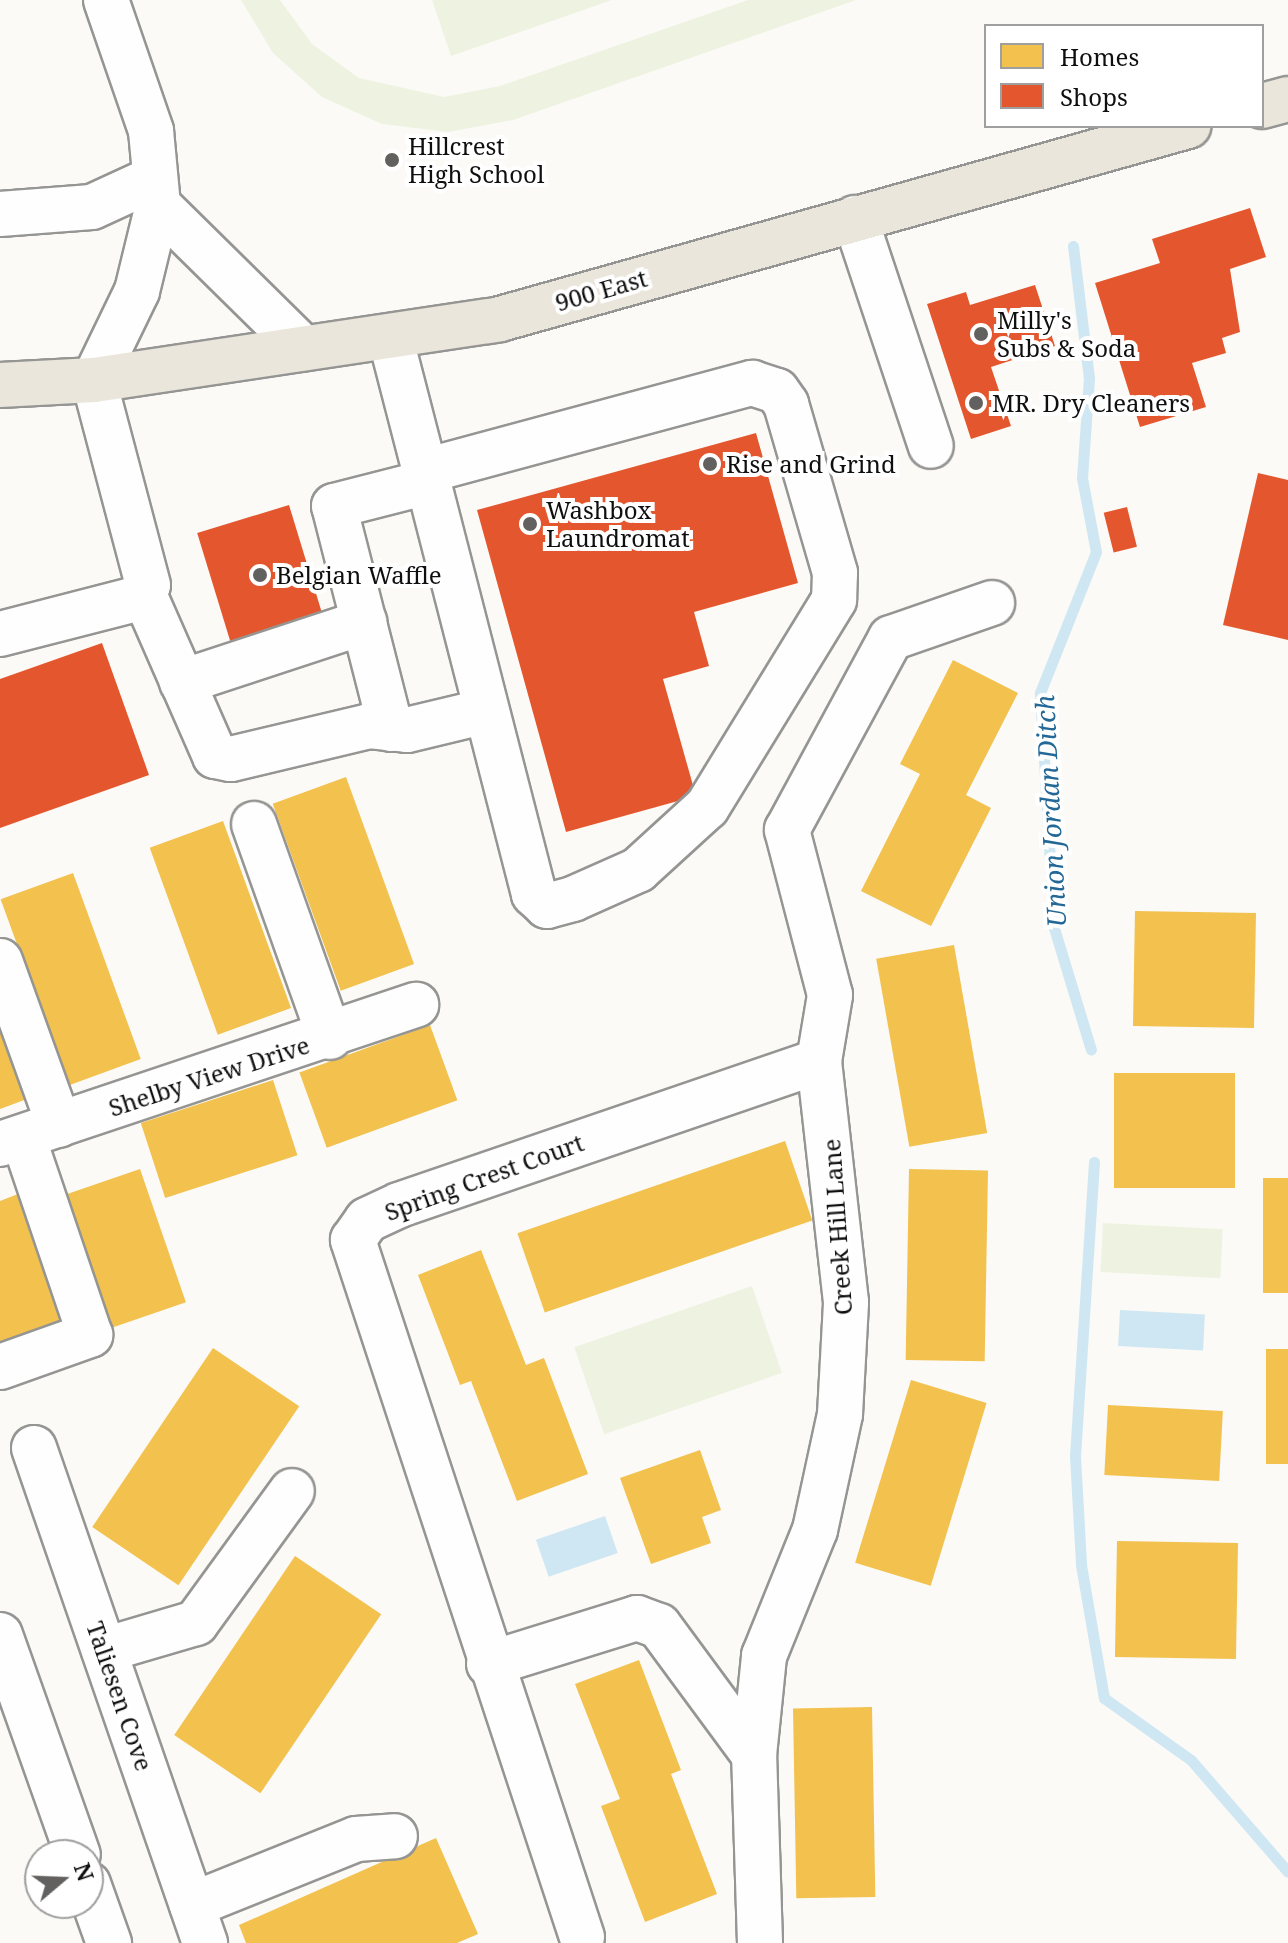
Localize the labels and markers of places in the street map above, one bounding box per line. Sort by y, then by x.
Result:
place label: Hillcrest High School [408,132,544,188]
marker: Hillcrest High School [383,151,401,169]
place label: Milly's Subs & Soda [997,306,1136,362]
marker: Milly's Subs & Soda [972,325,990,343]
place label: MR. Dry Cleaners [992,389,1190,417]
marker: MR. Dry Cleaners [967,394,985,412]
place label: Rise and Grind [726,450,896,478]
marker: Rise and Grind [701,455,719,473]
place label: Washbox Laundromat [546,496,690,552]
marker: Washbox Laundromat [521,515,539,533]
place label: Belgian Waffle [276,561,442,589]
marker: Belgian Waffle [251,566,269,584]

